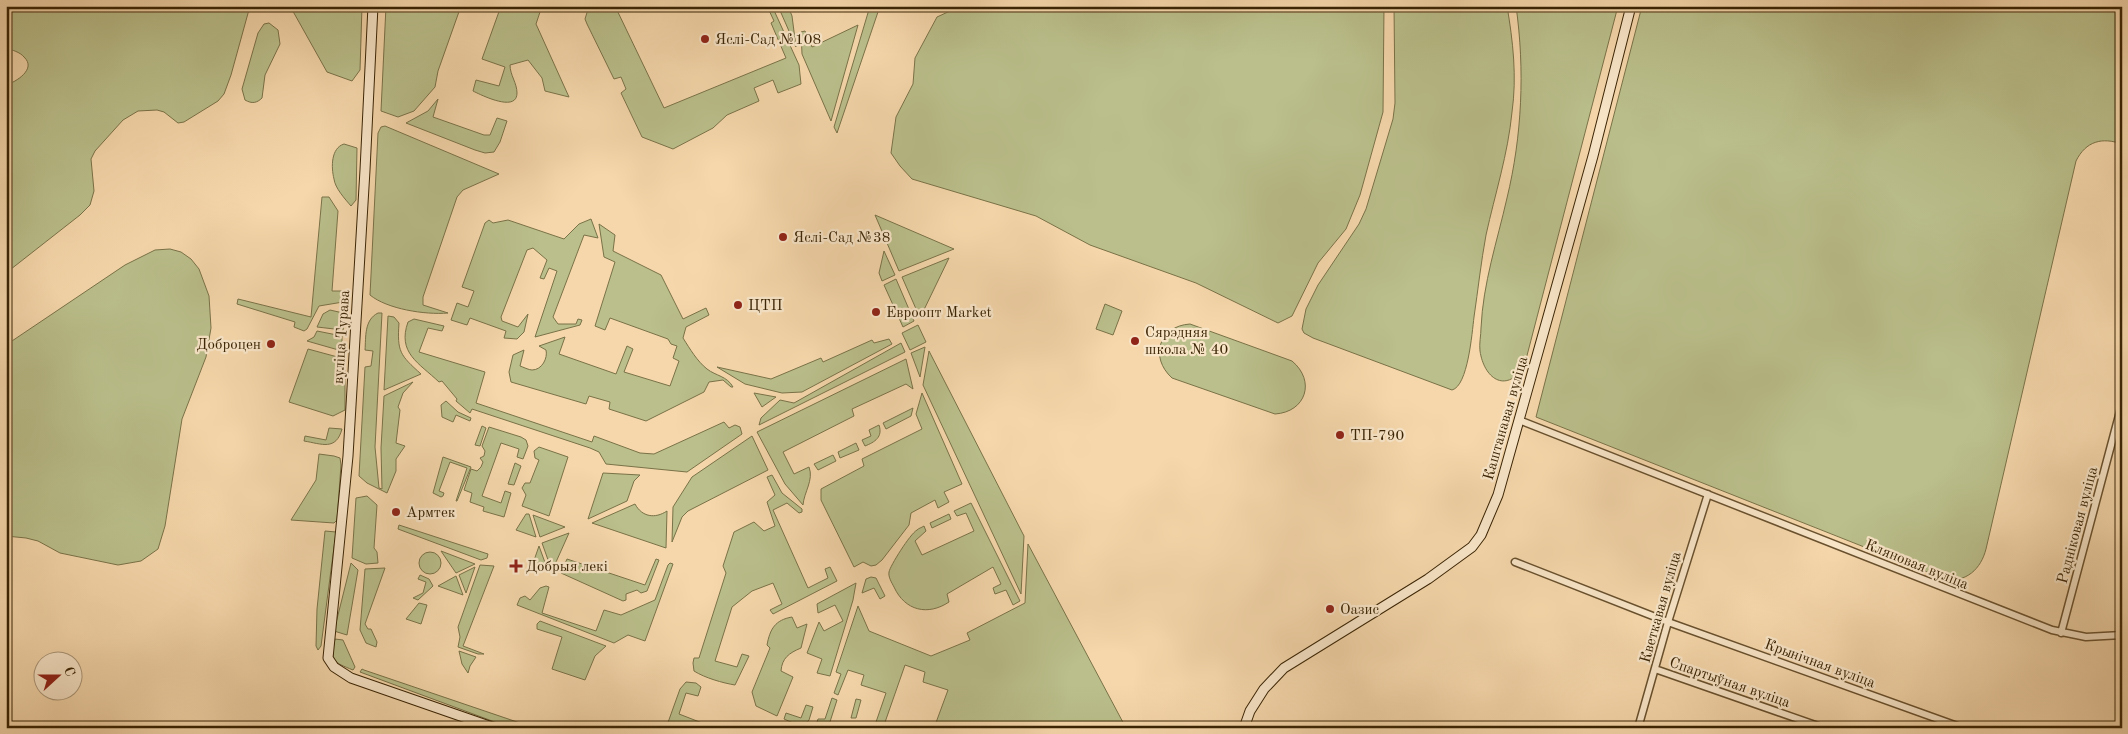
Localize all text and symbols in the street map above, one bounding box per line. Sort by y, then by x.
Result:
marker: Яслі-Сад №108 [699,33,711,45]
place label: Яслі-Сад №108 [715,33,821,48]
marker: Яслі-Сад №38 [777,231,789,243]
place label: Яслі-Сад №38 [793,231,890,246]
street label: вуліца Турава [332,289,353,385]
marker: ЦТП [732,299,744,311]
place label: ЦТП [748,299,783,314]
marker: Евроопт Market [870,306,882,318]
place label: Евроопт Market [886,306,992,321]
place label: Сярэдняя школа № 40 [1145,326,1228,358]
marker: Сярэдняя школа № 40 [1129,335,1141,347]
place label: Доброцен [196,338,261,353]
marker: Доброцен [265,338,277,350]
street label: Каштанавая вуліца [1482,354,1531,482]
marker: ТП-790 [1334,429,1346,441]
place label: ТП-790 [1350,429,1404,444]
street label: Радніковая вуліца [2056,465,2101,585]
marker: Армтек [390,506,402,518]
place label: Армтек [406,506,456,521]
street label: Кляновая вуліца [1863,538,1971,593]
street label: Кветкавая вуліца [1638,549,1685,665]
marker: Добрыя лекі [510,560,522,572]
place label: Добрыя лекі [526,560,608,575]
marker: Оазис [1324,603,1336,615]
place label: Оазис [1340,603,1379,618]
street label: Крынічная вуліца [1762,637,1877,692]
north arrow [32,652,82,702]
street label: Спартыўная вуліца [1667,656,1792,711]
text: С [61,665,77,679]

